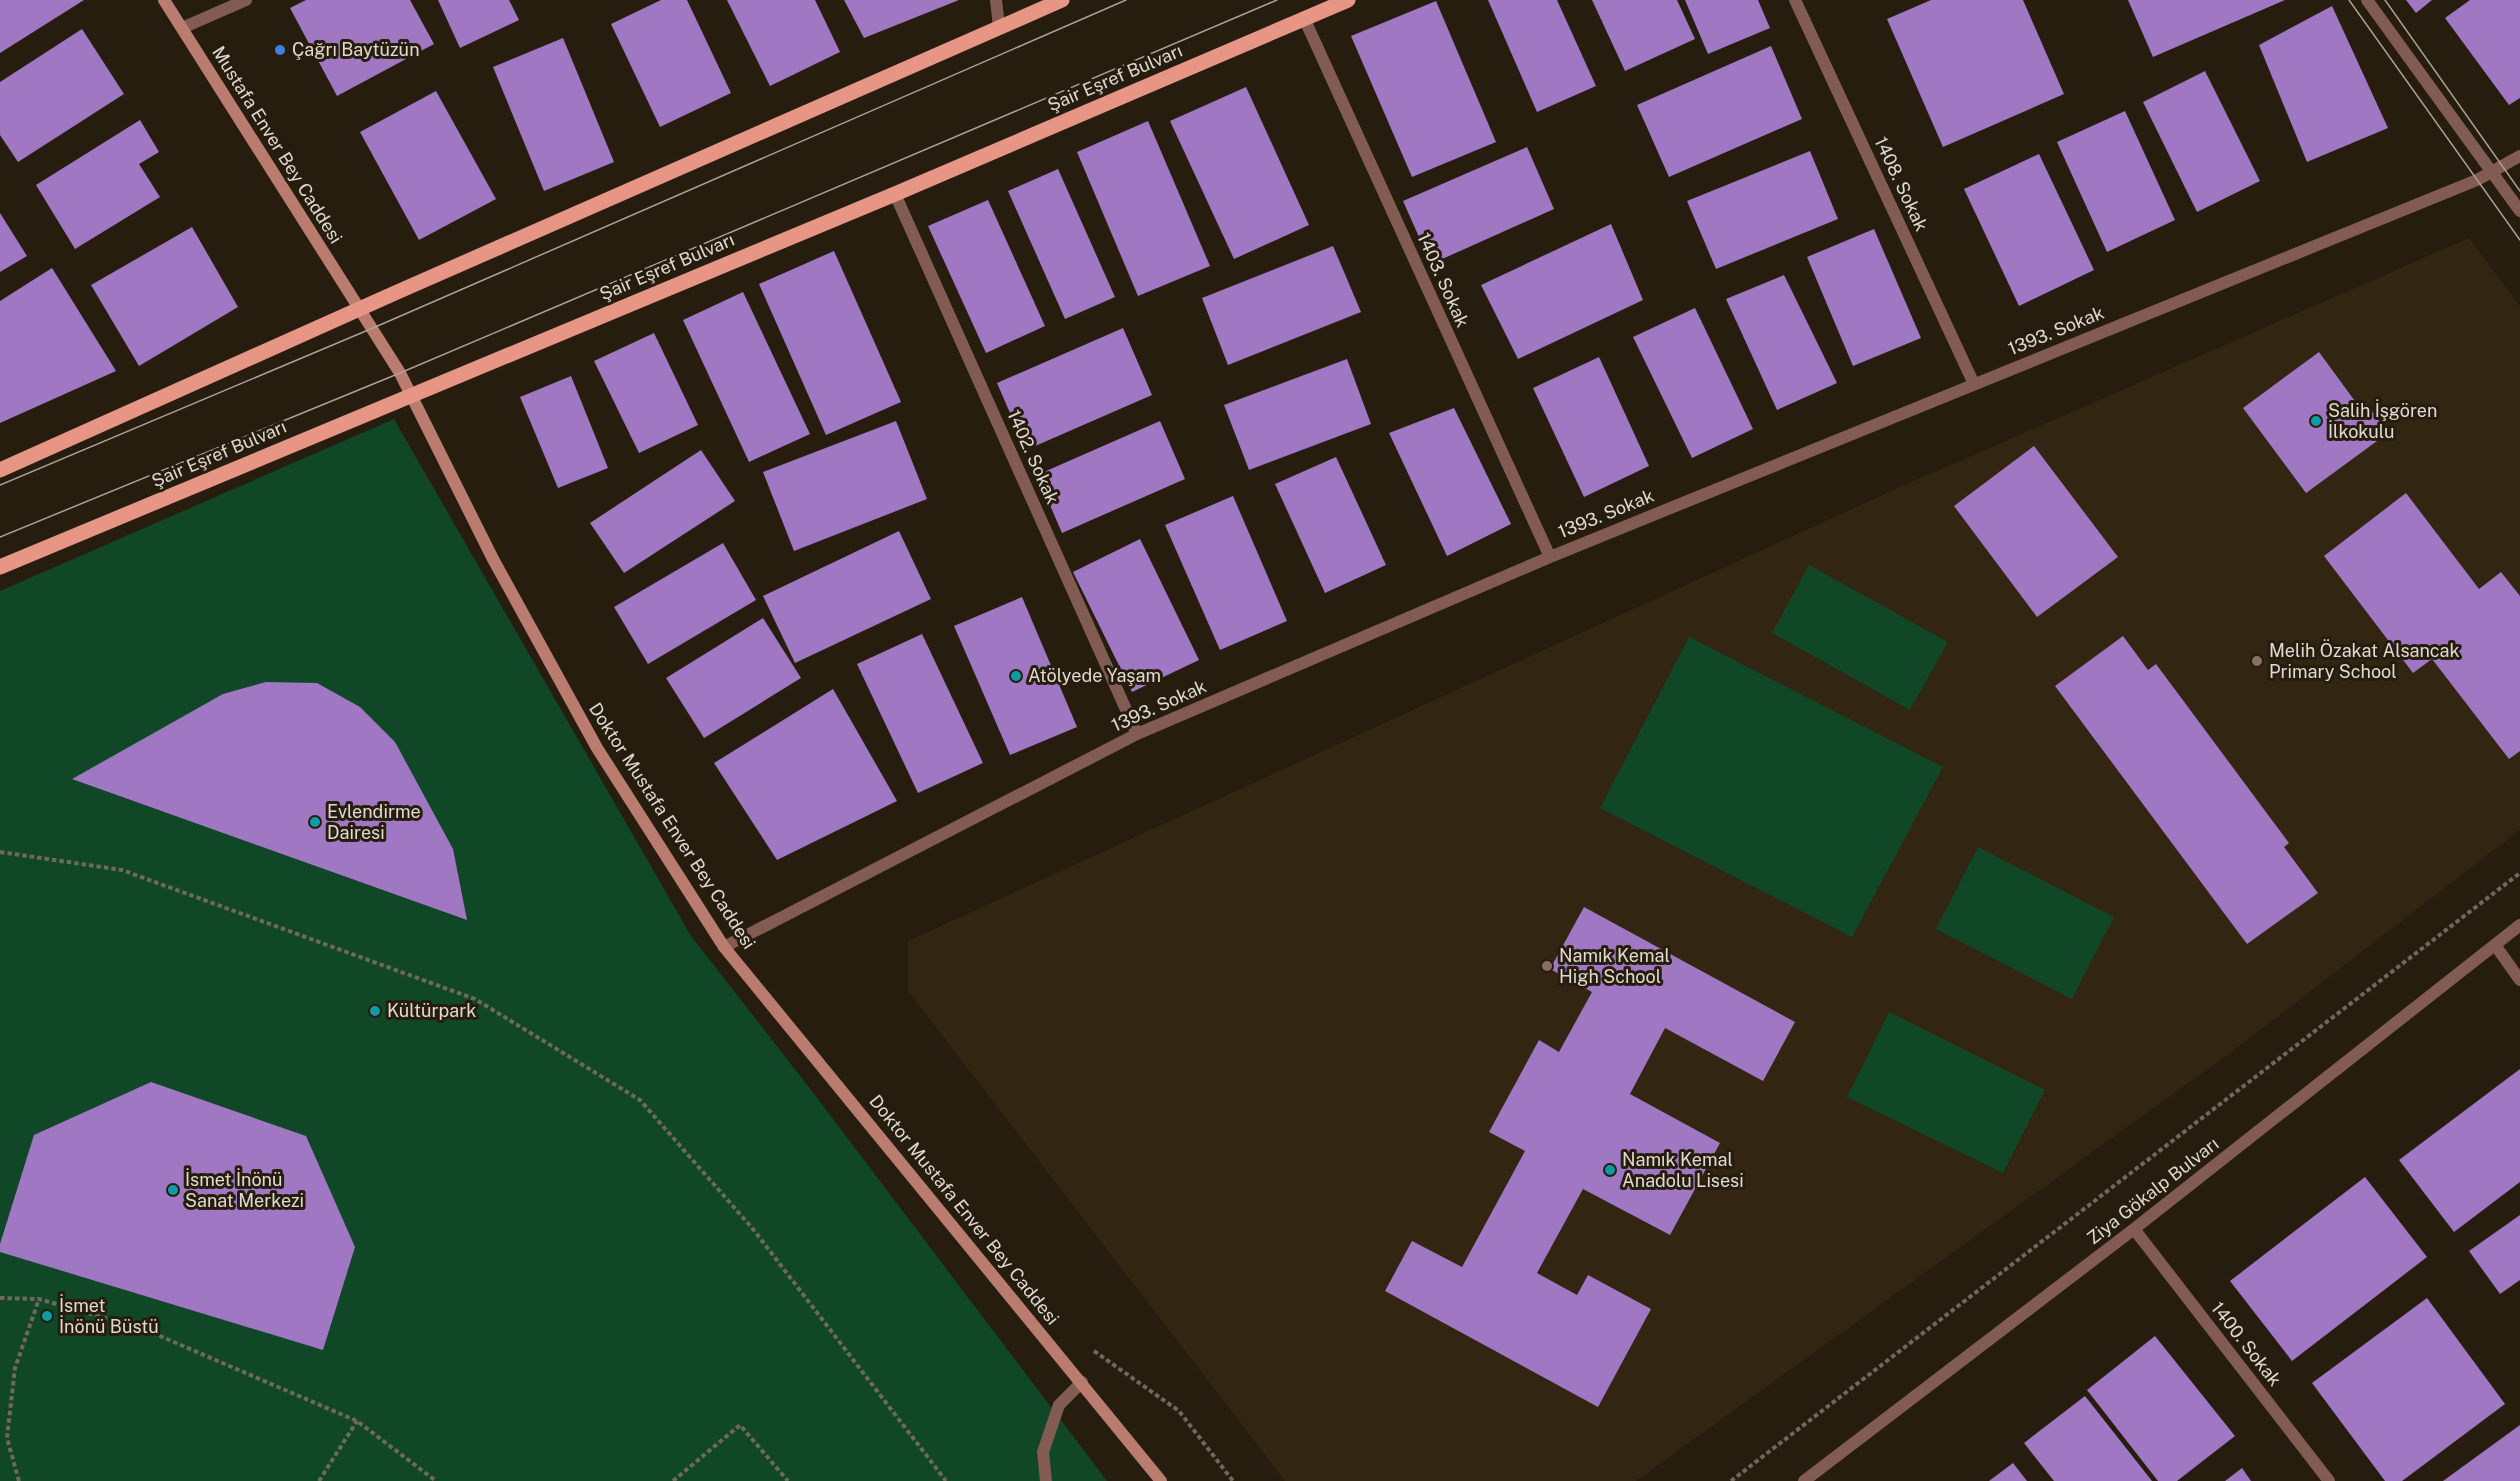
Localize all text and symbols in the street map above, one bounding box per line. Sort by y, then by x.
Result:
place label: Çağrı Baytüzün [292,39,420,60]
street label: Şair Eşref Bulvarı [1044,40,1185,115]
street label: Mustafa Enver Bey Caddesi [208,42,347,247]
marker: Çağrı Baytüzün [273,43,287,57]
street label: 1408. Sokak [1870,133,1932,234]
street label: Şair Eşref Bulvarı [596,229,737,304]
street label: 1403. Sokak [1413,229,1474,330]
street label: 1393. Sokak [2005,302,2107,359]
place label: Salih İşgören İlkokulu [2328,399,2437,442]
street label: 1402. Sokak [1003,406,1064,507]
marker: Salih İşgören İlkokulu [2309,414,2323,428]
street label: Şair Eşref Bulvarı [148,416,289,491]
street label: 1393. Sokak [1555,485,1657,542]
place label: Melih Özakat Alsancak Primary School [2269,639,2460,682]
marker: Melih Özakat Alsancak Primary School [2250,654,2264,668]
place label: Atölyede Yaşam [1028,665,1161,686]
marker: Atölyede Yaşam [1009,669,1023,683]
street label: 1393. Sokak [1108,675,1209,736]
street label: Doktor Mustafa Enver Bey Caddesi [585,699,760,953]
place label: Evlendirme Dairesi [327,801,421,843]
marker: Evlendirme Dairesi [308,815,322,829]
place label: Namık Kemal High School [1559,945,1670,987]
marker: Namık Kemal High School [1540,959,1554,973]
place label: Kültürpark [387,1000,476,1021]
marker: Kültürpark [368,1004,382,1018]
street label: Doktor Mustafa Enver Bey Caddesi [865,1091,1064,1329]
street label: Ziya Gökalp Bulvarı [2083,1133,2223,1248]
place label: Namık Kemal Anadolu Lisesi [1622,1149,1744,1191]
marker: Namık Kemal Anadolu Lisesi [1603,1163,1617,1177]
place label: İsmet İnönü Sanat Merkezi [185,1168,304,1211]
marker: İsmet İnönü Sanat Merkezi [166,1183,180,1197]
place label: İsmet İnönü Büstü [59,1294,159,1337]
street label: 1400. Sokak [2207,1297,2286,1390]
marker: İsmet İnönü Büstü [40,1309,54,1323]

